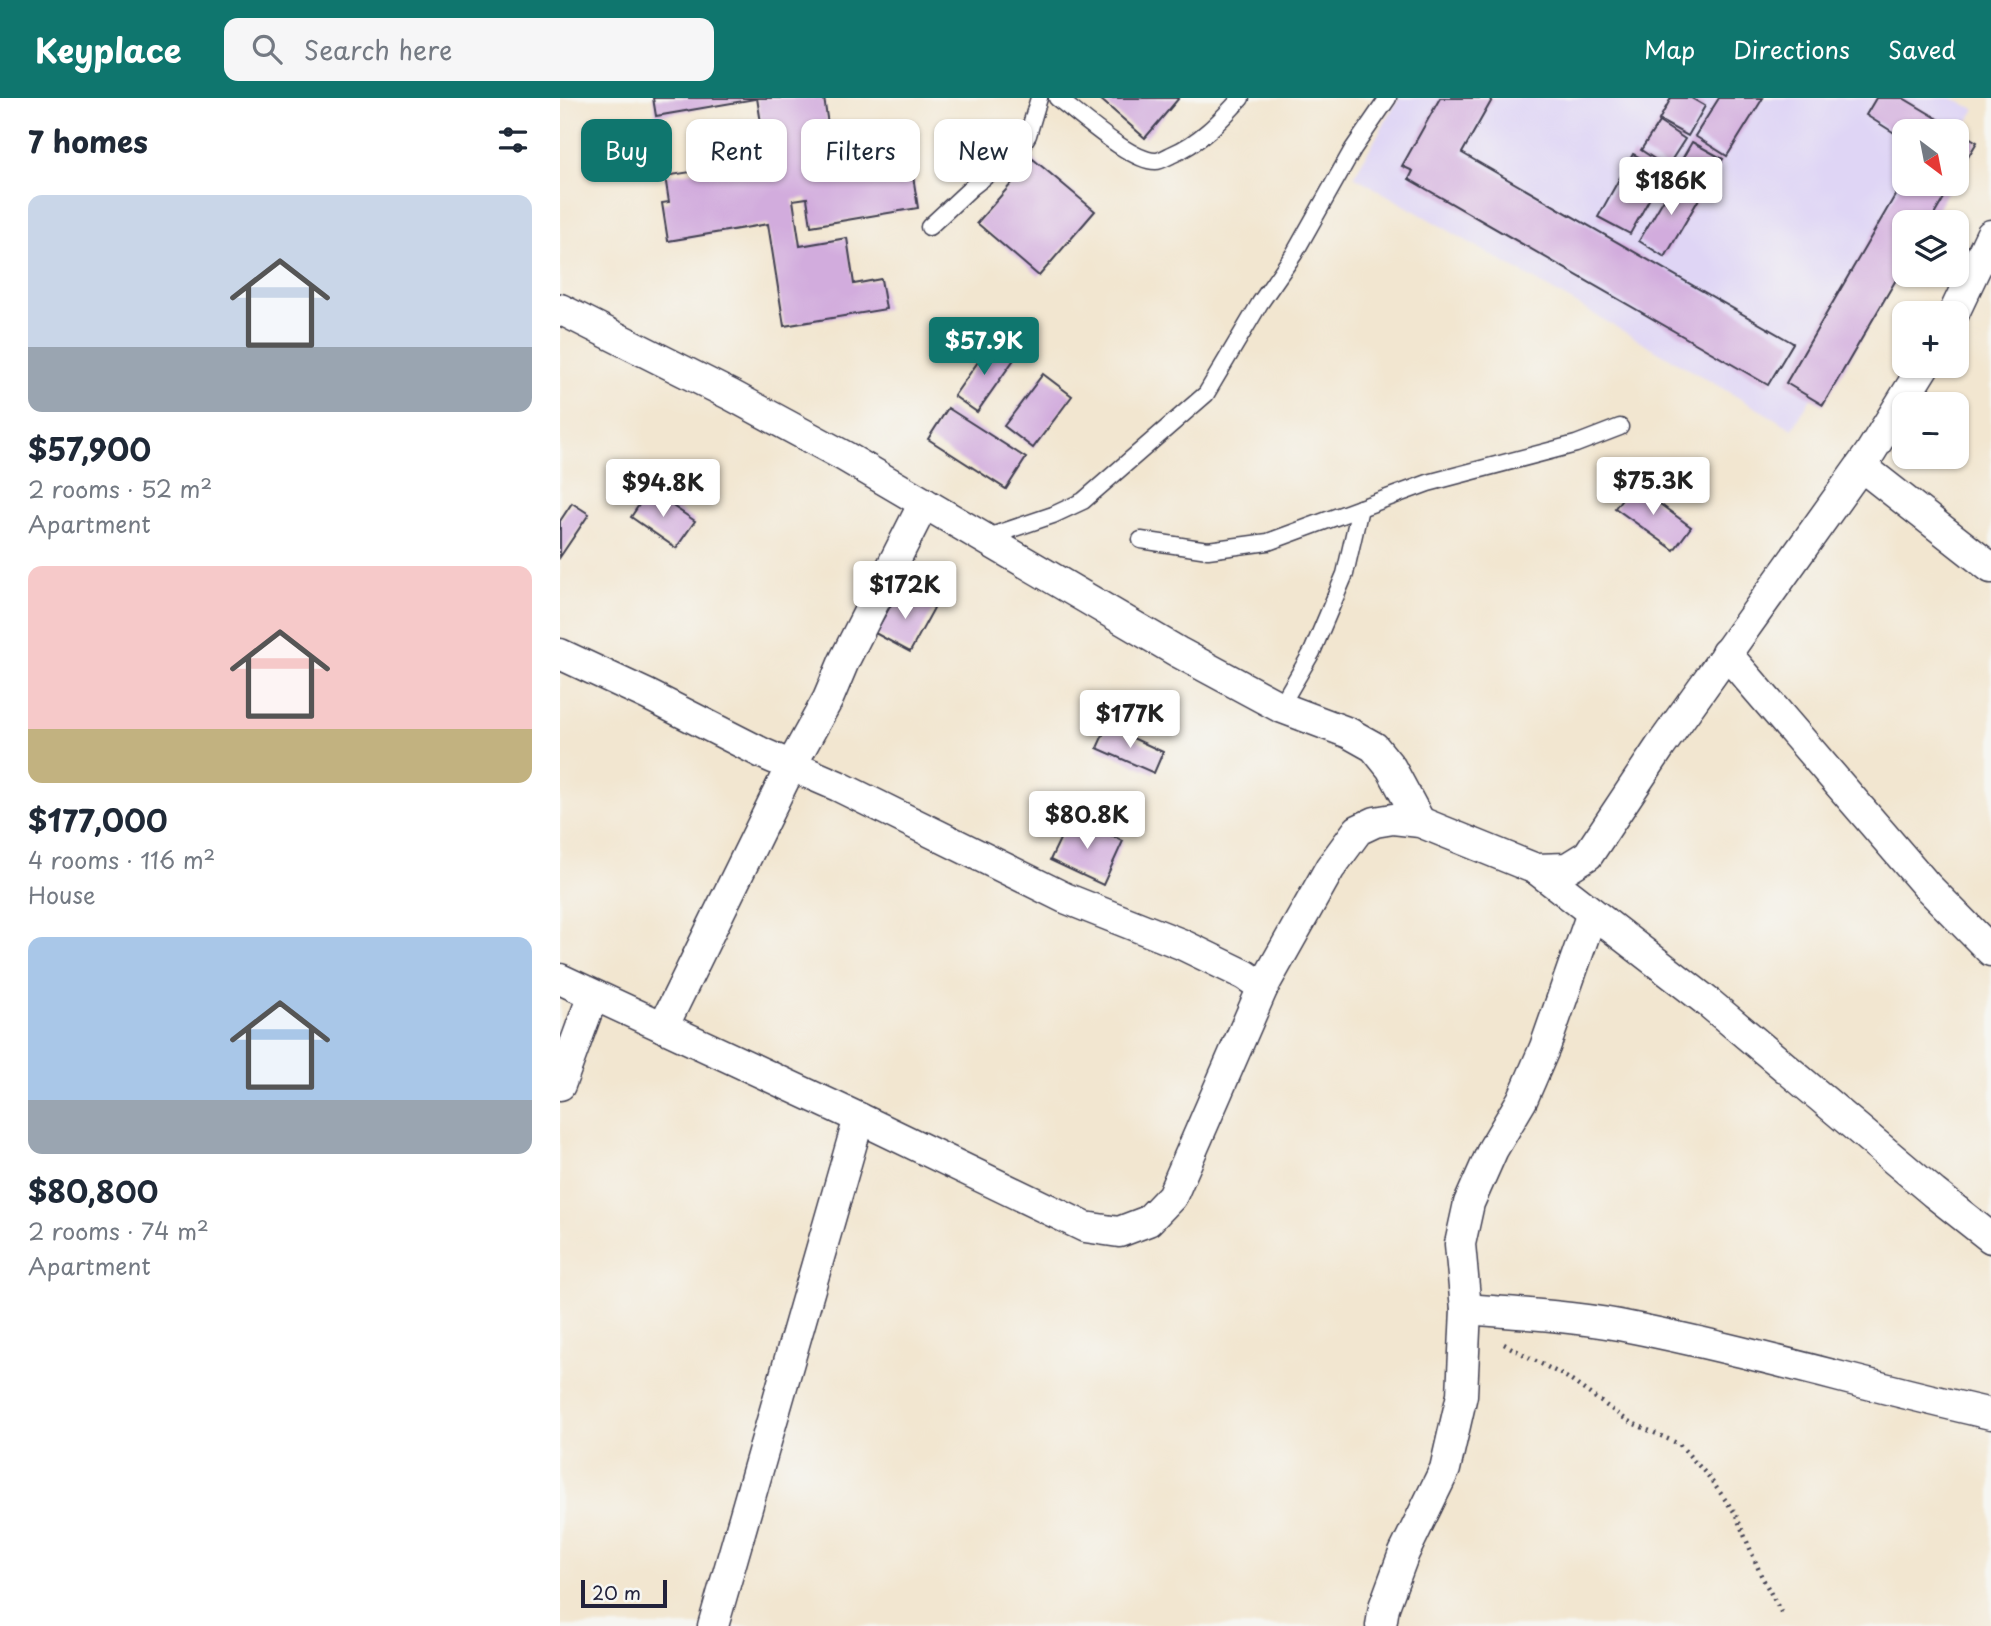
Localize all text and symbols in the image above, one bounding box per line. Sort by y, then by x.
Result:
search box [224,18,714,81]
text: Keyplace [35,24,182,74]
icon: search [248,30,286,68]
text: Search here [304,30,452,69]
text: Map [1644,31,1695,67]
text: Directions [1733,31,1850,67]
text: Saved [1888,31,1956,67]
text: 7 homes [28,118,148,163]
chip: Buy [581,119,672,182]
chip: Rent [686,119,787,182]
chip: Filters [801,119,920,182]
chip: New [934,119,1032,182]
north arrow [1892,119,1969,196]
map controls [1892,119,1969,469]
icon: filters [494,121,532,159]
pin: $186K [1622,158,1720,217]
text: $186K [1635,162,1707,197]
button: layers [1892,210,1969,287]
icon: home [217,240,343,366]
button: + [1892,301,1969,378]
pin: $57.9K [927,317,1041,377]
text: $57.9K [945,322,1023,357]
button: − [1892,392,1969,469]
text: $57,900 [28,426,151,471]
pin: $75.3K [1596,458,1710,517]
pin: $94.8K [606,460,720,519]
text: $75.3K [1613,462,1693,497]
text: $94.8K [622,464,704,499]
text: 2 rooms · 52 m² [28,471,212,506]
text: Apartment [28,506,151,541]
pin: $172K [856,561,954,621]
text: $172K [869,566,941,601]
icon: home [217,611,343,737]
pin: $177K [1081,690,1179,750]
text: $177K [1096,695,1164,730]
pin: $80.8K [1030,792,1144,851]
text: $80.8K [1045,796,1129,831]
text: $177,000 [28,797,168,842]
text: 4 rooms · 116 m² [28,842,215,877]
text: House [28,877,95,912]
icon: home [217,982,343,1108]
text: $80,800 [28,1168,158,1213]
text: 2 rooms · 74 m² [28,1213,209,1248]
text: Apartment [28,1248,151,1283]
scale bar [581,1577,667,1609]
text: 20 m [592,1578,641,1606]

